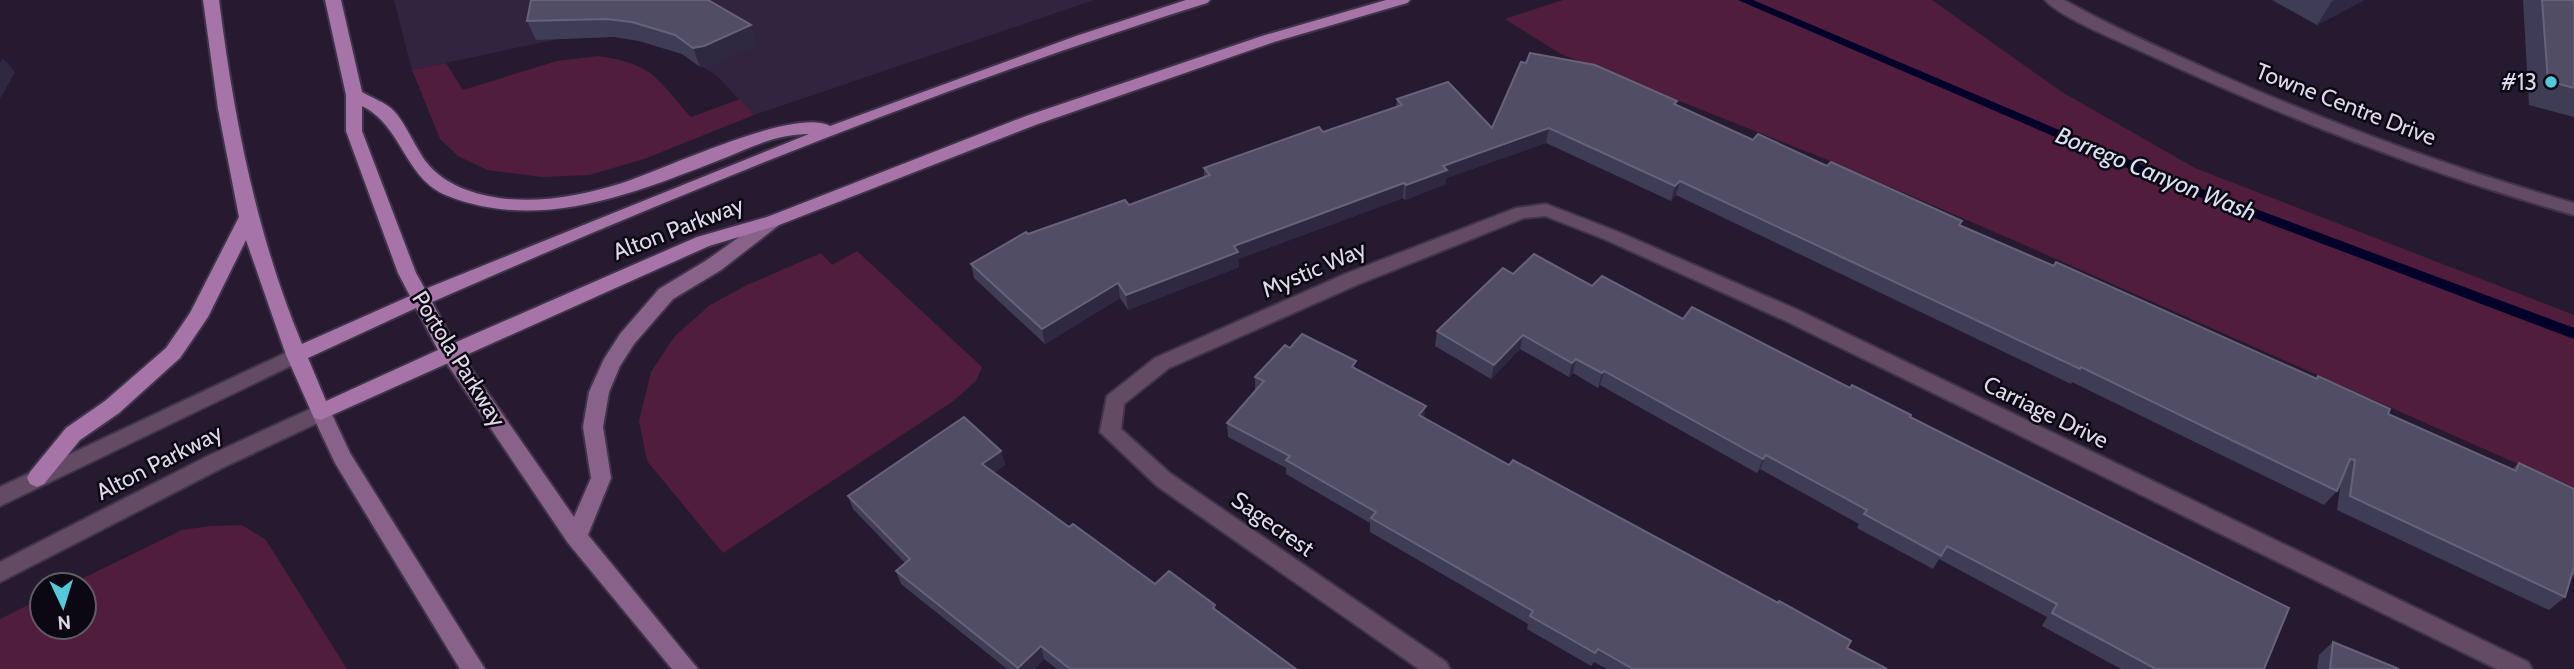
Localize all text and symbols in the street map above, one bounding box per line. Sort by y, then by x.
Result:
street label: Towne Centre Drive [2252,57,2440,151]
place label: #13 [2501,68,2537,96]
marker: #13 [2543,74,2559,90]
water label: Borrego Canyon Wash [2052,120,2261,227]
street label: Alton Parkway [609,190,748,266]
street label: Mystic Way [1258,234,1371,303]
street label: Portola Parkway [406,286,512,432]
street label: Carriage Drive [1979,370,2113,454]
street label: Alton Parkway [91,418,227,506]
street label: Sagecrest [1226,486,1320,563]
north arrow [28,571,98,641]
text: N [57,611,72,634]

